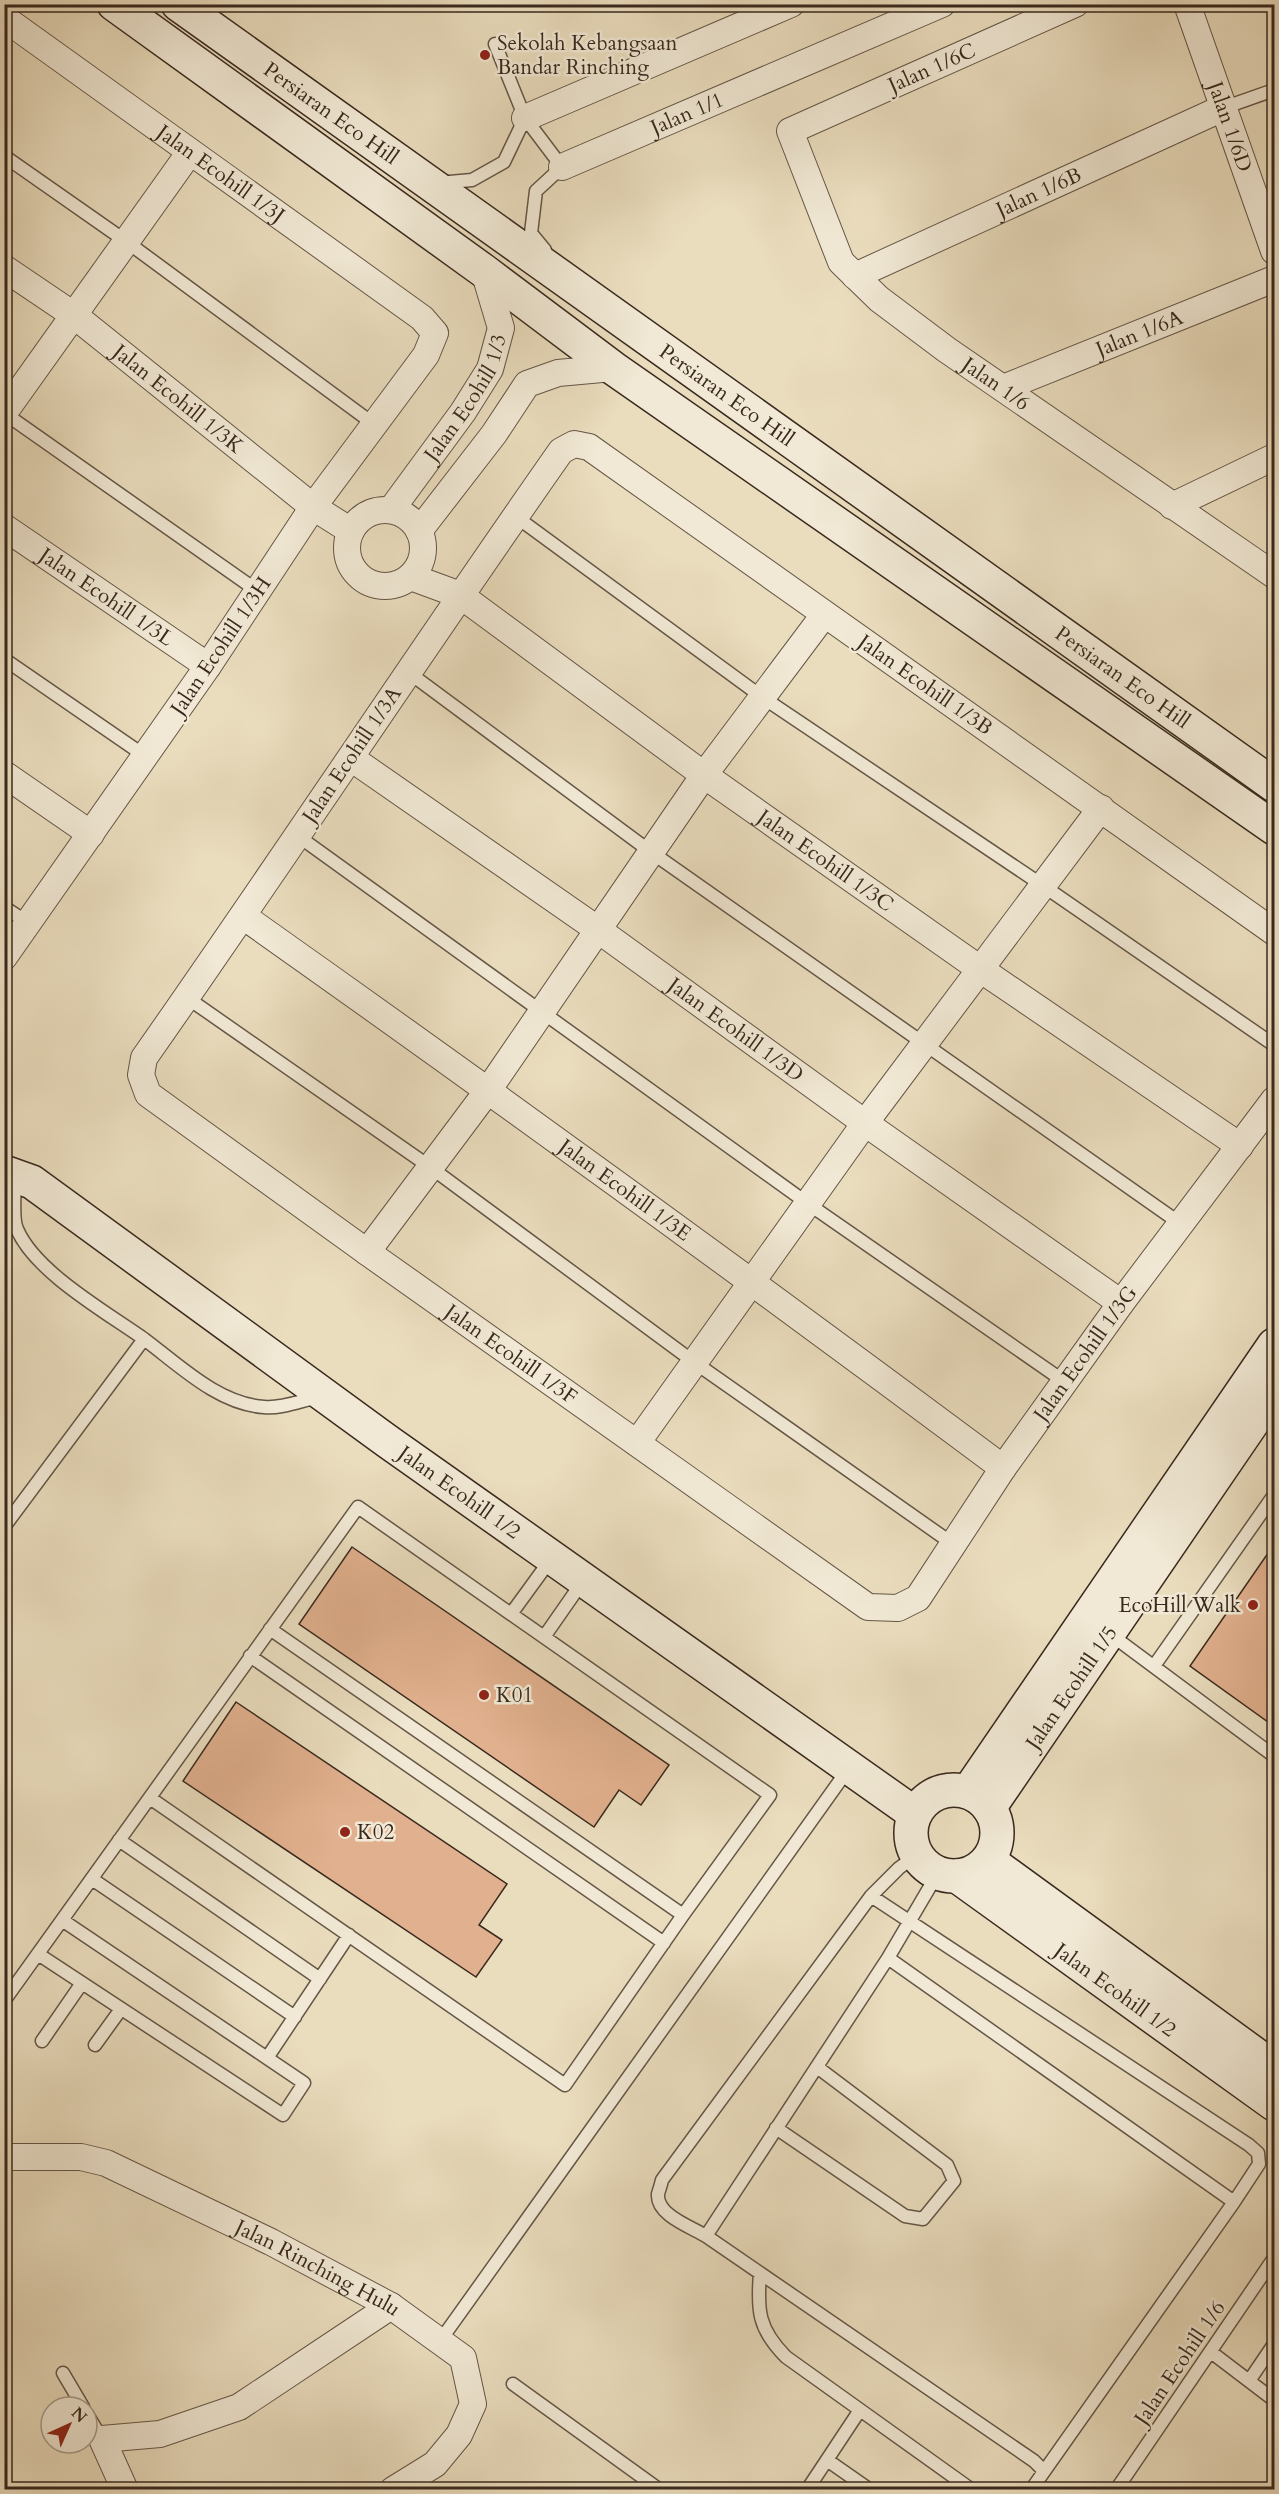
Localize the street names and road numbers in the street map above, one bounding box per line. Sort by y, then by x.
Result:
street label: Jalan 1/6C [881,36,980,101]
street label: Persiaran Eco Hill [258,55,405,171]
street label: Jalan 1/6D [1200,75,1259,176]
street label: Jalan 1/1 [643,85,728,143]
street label: Jalan Ecohill 1/3J [149,116,291,230]
street label: Jalan 1/6B [989,160,1086,225]
street label: Jalan 1/6A [1089,303,1187,365]
street label: Jalan Ecohill 1/3 [415,331,513,470]
street label: Jalan Ecohill 1/3K [104,336,250,460]
street label: Persiaran Eco Hill [653,337,800,453]
street label: Jalan 1/6 [954,348,1036,417]
street label: Jalan Ecohill 1/3L [31,539,180,653]
street label: Jalan Ecohill 1/3H [162,571,278,724]
street label: Persiaran Eco Hill [1049,619,1196,735]
street label: Jalan Ecohill 1/3B [849,626,998,742]
street label: Jalan Ecohill 1/3A [294,681,409,832]
street label: Jalan Ecohill 1/3C [749,801,899,918]
street label: Jalan Ecohill 1/3D [660,969,810,1089]
street label: Jalan Ecohill 1/3E [550,1130,697,1248]
street label: Jalan Ecohill 1/3G [1025,1279,1144,1430]
street label: Jalan Ecohill 1/3F [437,1295,583,1411]
street label: Jalan Ecohill 1/2 [390,1437,527,1546]
street label: Jalan Ecohill 1/5 [1017,1620,1124,1758]
street label: Jalan Ecohill 1/2 [1046,1934,1182,2044]
street label: Jalan Rinching Hulu [228,2211,407,2323]
street label: Jalan Ecohill 1/6 [1126,2295,1232,2433]

